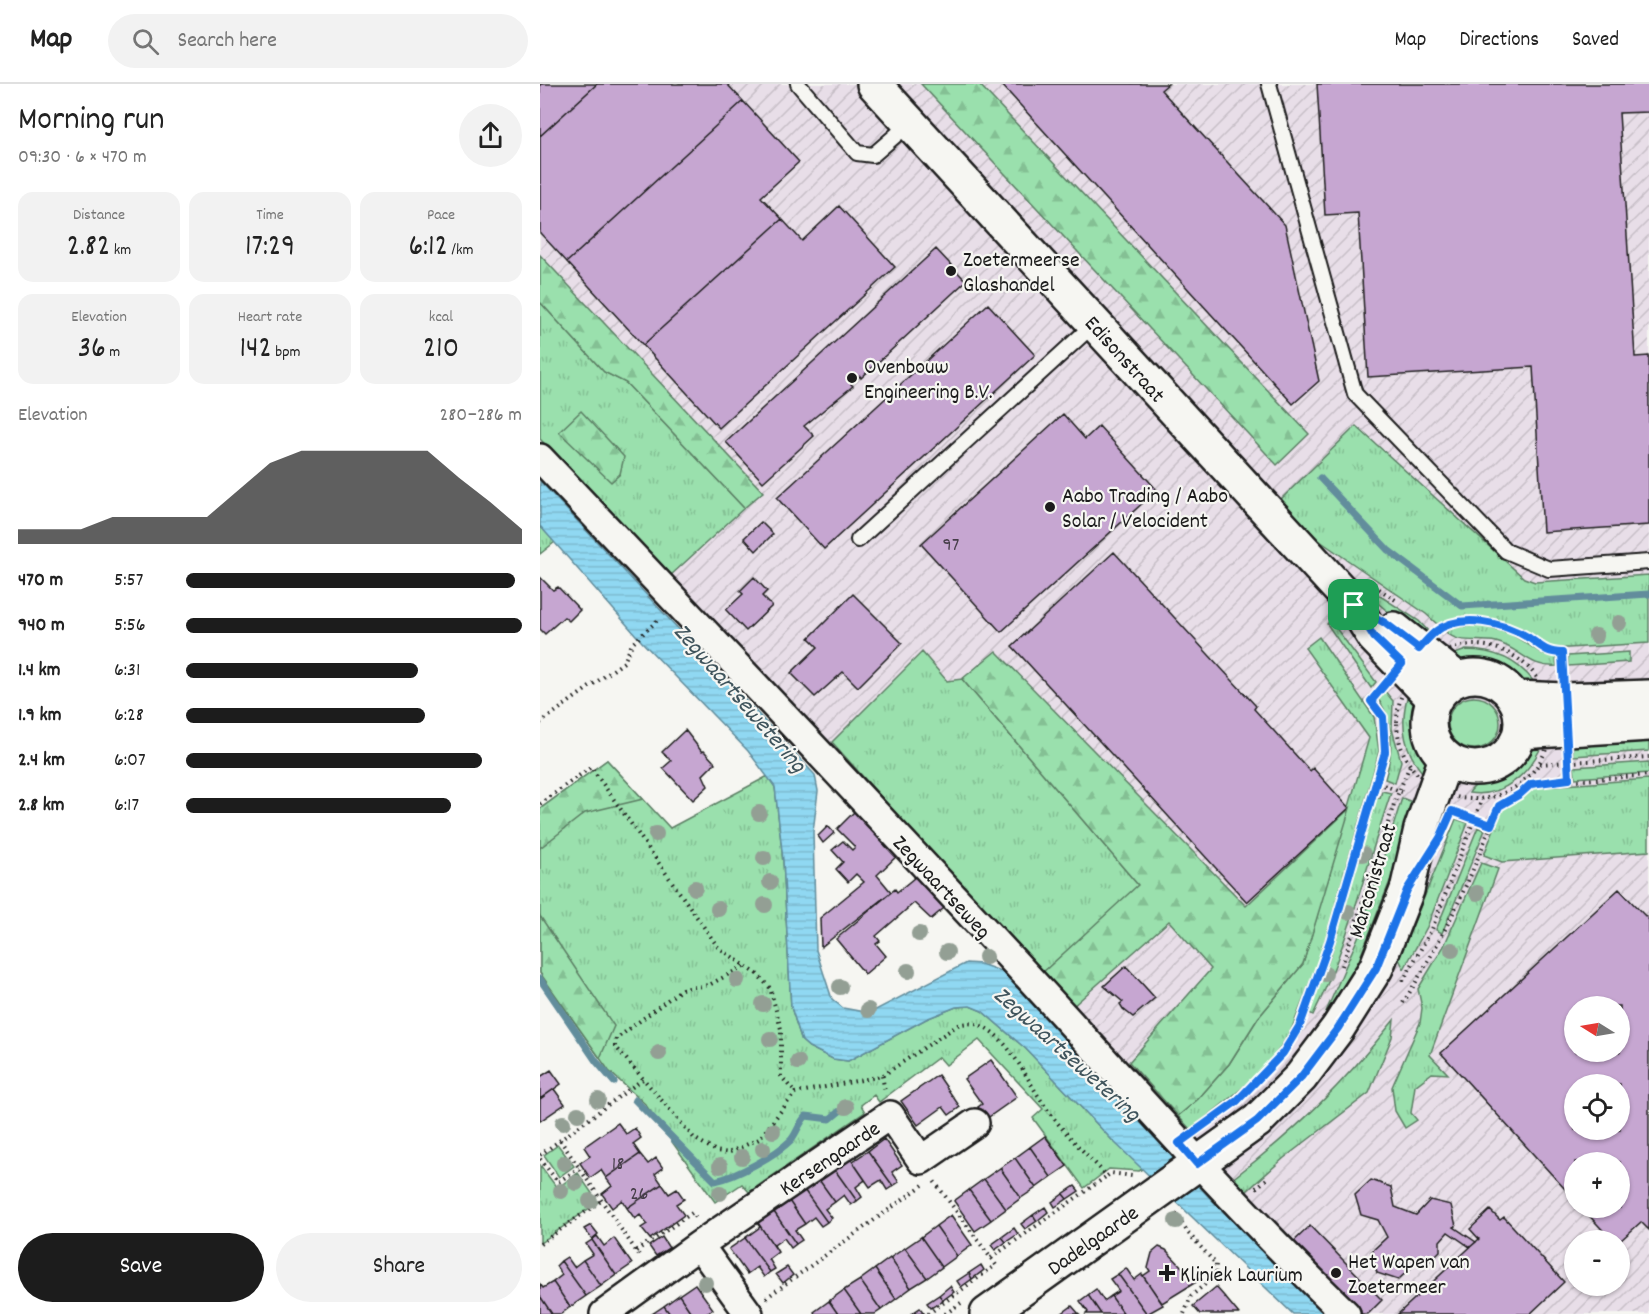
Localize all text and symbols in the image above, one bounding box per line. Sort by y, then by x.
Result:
search box [108,14,528,68]
text: Map [30,21,72,61]
icon: search [129,25,162,58]
text: Search here [177,26,277,57]
text: Map [1395,26,1426,56]
text: Directions [1459,26,1539,56]
text: Saved [1572,26,1619,56]
text: Morning run [18,98,165,145]
button: share [459,104,522,167]
text: 09:30 · 6 × 470 m [18,144,147,172]
text: Distance [73,204,125,227]
text: Time [256,204,284,227]
text: Pace [427,204,455,227]
text: 2.82 [67,227,110,270]
text: 17:29 [245,227,295,270]
text: 6:12 [408,227,448,270]
text: km [110,239,131,262]
text: /km [448,239,474,262]
place label: Zoetermeerse Glashandel [963,246,1080,302]
marker: Zoetermeerse Glashandel [944,264,958,278]
text: Elevation [71,306,127,329]
text: Heart rate [238,306,302,329]
text: kcal [429,306,453,329]
street label: Edisonstraat [1076,310,1171,411]
text: 36 [78,329,106,372]
text: 142 [239,329,272,372]
text: 210 [423,329,459,372]
text: m [106,341,120,364]
text: bpm [272,341,301,364]
place label: Ovenbouw Engineering B.V. [864,353,993,409]
marker: Ovenbouw Engineering B.V. [845,371,859,385]
text: Elevation [18,402,88,430]
text: 280–286 m [440,402,522,430]
place label: Aabo Trading / Aabo Solar / Velocident [1062,482,1228,538]
marker: Aabo Trading / Aabo Solar / Velocident [1043,500,1057,514]
house number: 97 [943,532,959,560]
text: 470 m [18,567,63,595]
text: 5:57 [114,567,144,595]
pin [1328,579,1379,630]
icon: arrive [1337,588,1370,621]
text: 940 m [18,612,65,640]
text: 5:56 [114,612,146,640]
water label: Zegwaartsewetering [664,617,814,782]
text: 1.4 km [18,657,61,685]
text: 6:31 [114,657,140,685]
text: 1.9 km [18,702,61,730]
text: 6:28 [114,702,144,730]
text: 2.4 km [18,747,65,775]
text: 6:07 [114,747,146,775]
text: 2.8 km [18,792,65,820]
text: 6:17 [114,792,139,820]
street label: Marconistraat [1342,820,1406,942]
street label: Zegwaartseweg [884,829,997,947]
water label: Zegwaartsewetering [985,980,1148,1132]
north arrow [1564,996,1630,1062]
map controls [1564,996,1630,1296]
button: locate [1564,1074,1630,1140]
street label: Kersengaarde [774,1115,888,1205]
house number: 18 [612,1151,624,1179]
button: + [1564,1152,1630,1218]
house number: 26 [630,1181,648,1209]
street label: Dadelgaarde [1042,1199,1146,1285]
button: − [1564,1230,1630,1296]
button: Save [18,1233,264,1302]
button: Share [276,1233,522,1302]
place label: Het Wapen van Zoetermeer [1348,1248,1470,1304]
place label: Kliniek Laurium [1180,1261,1303,1292]
marker: Kliniek Laurium [1158,1264,1176,1282]
marker: Het Wapen van Zoetermeer [1329,1266,1343,1280]

